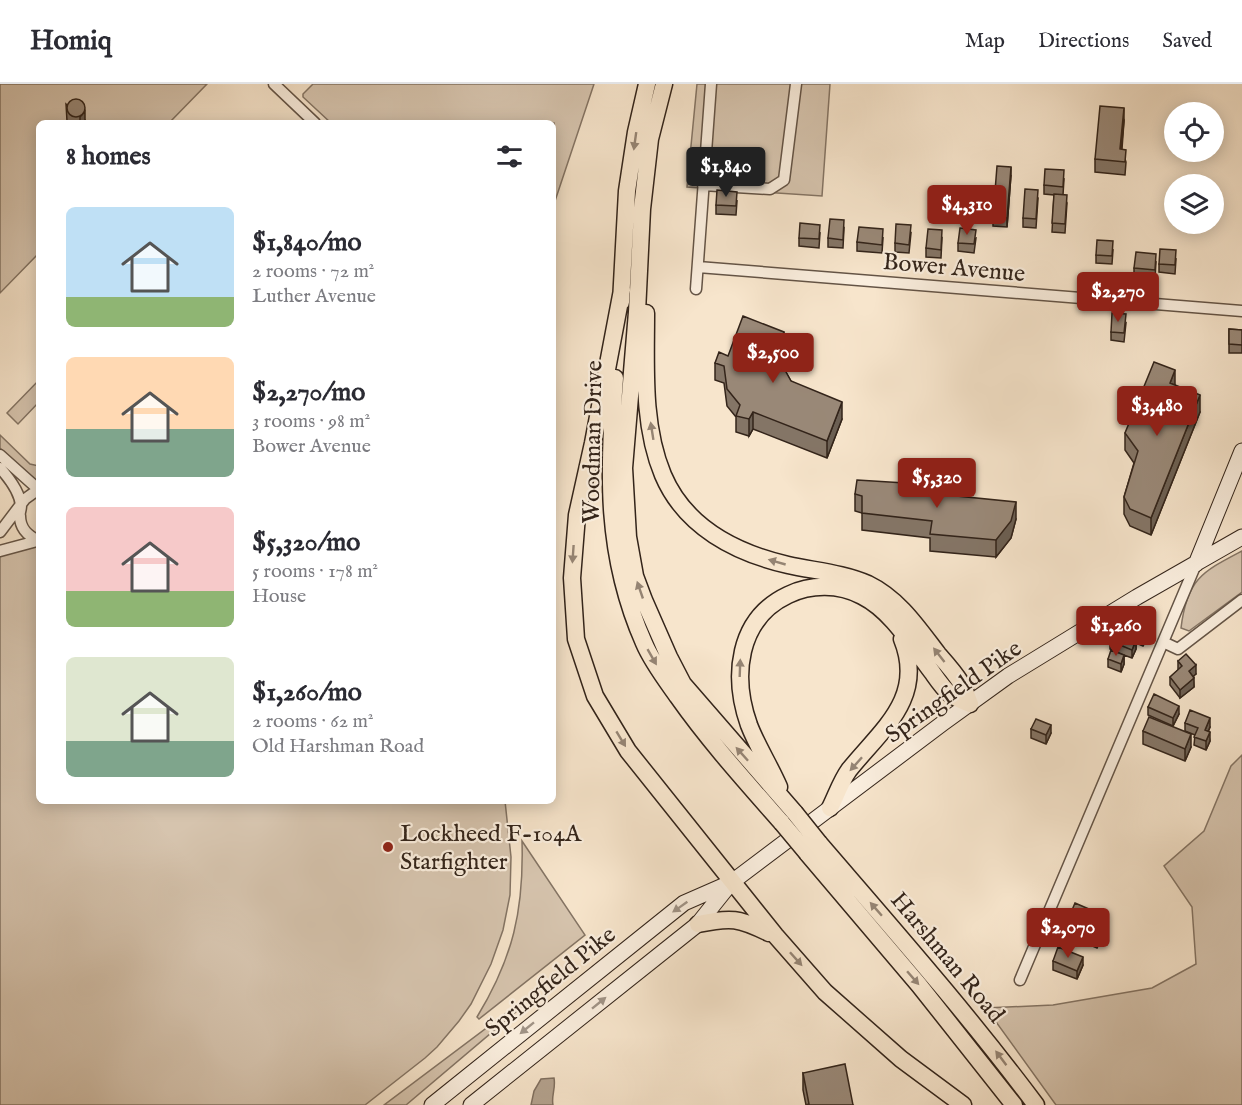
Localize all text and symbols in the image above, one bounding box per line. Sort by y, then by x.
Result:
text: Homiq [30,24,112,59]
text: Map [965,28,1005,55]
text: Directions [1038,28,1129,55]
text: Saved [1162,28,1212,55]
map controls [1164,102,1224,234]
button: locate [1164,102,1224,162]
one-way arrow [630,132,639,151]
text: 8 homes [66,140,151,173]
icon: filters [493,140,526,173]
pin: $1,840 [677,147,775,198]
text: $1,840 [700,154,752,179]
button: layers [1164,174,1224,234]
pin: $4,310 [918,185,1016,236]
text: $4,310 [941,192,993,217]
text: $1,840/mo [252,226,362,259]
icon: home [114,231,186,303]
street label: Bower Avenue [881,247,1026,290]
text: 2 rooms · 72 m² [252,259,374,284]
pin: $2,270 [1069,272,1167,323]
text: $2,270 [1091,279,1145,304]
text: Luther Avenue [252,284,376,309]
pin: $2,500 [724,333,822,384]
text: $2,500 [747,340,799,365]
street label: Woodman Drive [577,360,610,524]
text: $2,270/mo [252,376,365,409]
icon: home [114,381,186,453]
pin: $3,480 [1108,386,1206,437]
text: $3,480 [1131,393,1183,418]
text: 3 rooms · 98 m² [252,409,370,434]
one-way arrow [647,421,656,440]
text: Bower Avenue [252,434,371,459]
pin: $5,320 [888,458,986,509]
text: $5,320 [912,465,962,490]
text: $5,320/mo [252,526,360,559]
icon: home [114,531,186,603]
one-way arrow [569,545,578,564]
one-way arrow [768,556,786,566]
text: 5 rooms · 178 m² [252,559,378,584]
one-way arrow [635,581,644,599]
text: House [252,584,306,609]
pin: $1,260 [1067,606,1165,657]
text: $1,260 [1090,613,1142,638]
street label: Springfield Pike [880,634,1028,751]
one-way arrow [933,647,945,663]
one-way arrow [647,649,657,666]
one-way arrow [736,658,745,677]
text: $1,260/mo [252,676,362,709]
icon: home [114,681,186,753]
text: 2 rooms · 62 m² [252,709,374,734]
one-way arrow [615,731,626,747]
text: Old Harshman Road [252,734,424,759]
one-way arrow [735,746,749,761]
one-way arrow [849,756,863,771]
place label: Lockheed F-104A Starfighter [400,819,582,878]
marker: Lockheed F-104A Starfighter [381,840,395,854]
street label: Harshman Road [883,886,1011,1030]
one-way arrow [672,901,688,913]
one-way arrow [870,902,883,917]
pin: $2,070 [1019,908,1117,959]
text: $2,070 [1041,915,1095,940]
street label: Springfield Pike [479,920,623,1044]
one-way arrow [789,951,802,966]
one-way arrow [906,970,919,986]
one-way arrow [592,998,607,1010]
one-way arrow [519,1022,535,1035]
one-way arrow [995,1051,1007,1066]

